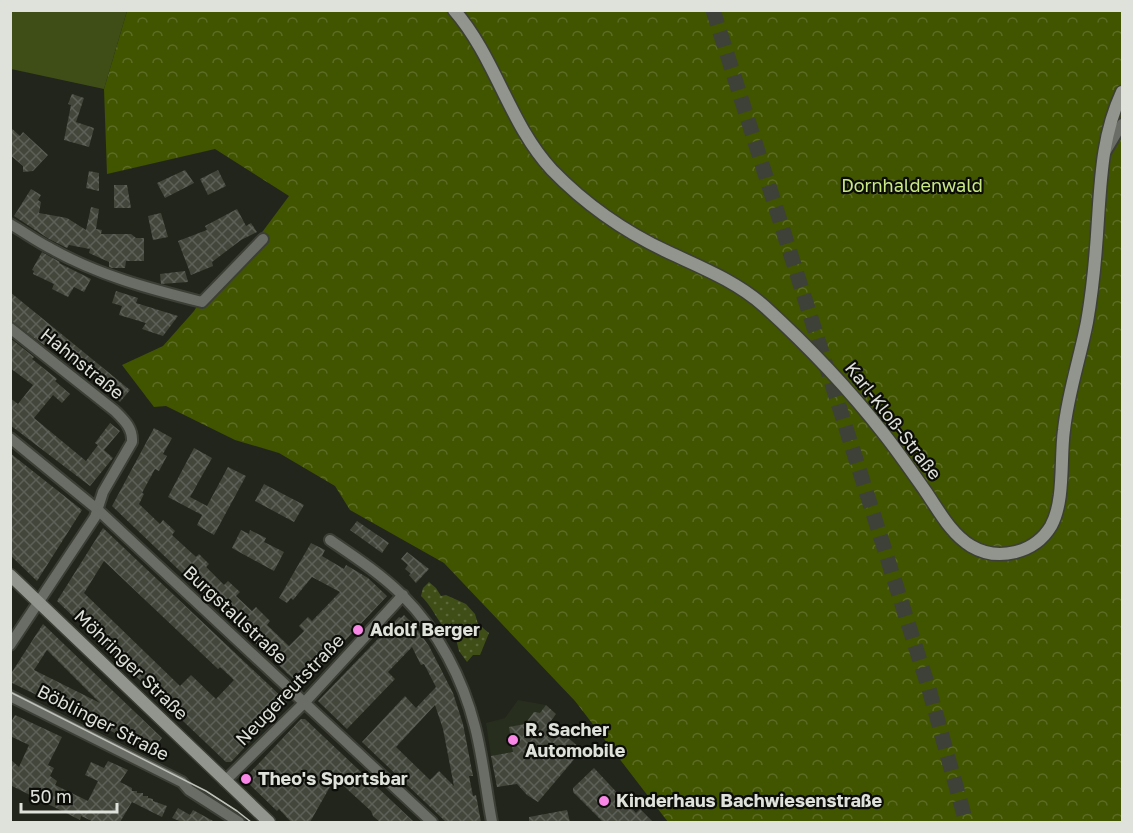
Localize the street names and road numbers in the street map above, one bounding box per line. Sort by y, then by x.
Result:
street label: Hahnstraße [37,323,129,403]
street label: Karl-Kloß-Straße [841,357,947,484]
street label: Burgstallstraße [179,561,292,668]
street label: Möhringer Straße [70,604,193,724]
street label: Neugereutstraße [230,629,348,750]
street label: Böblinger Straße [34,679,173,765]

